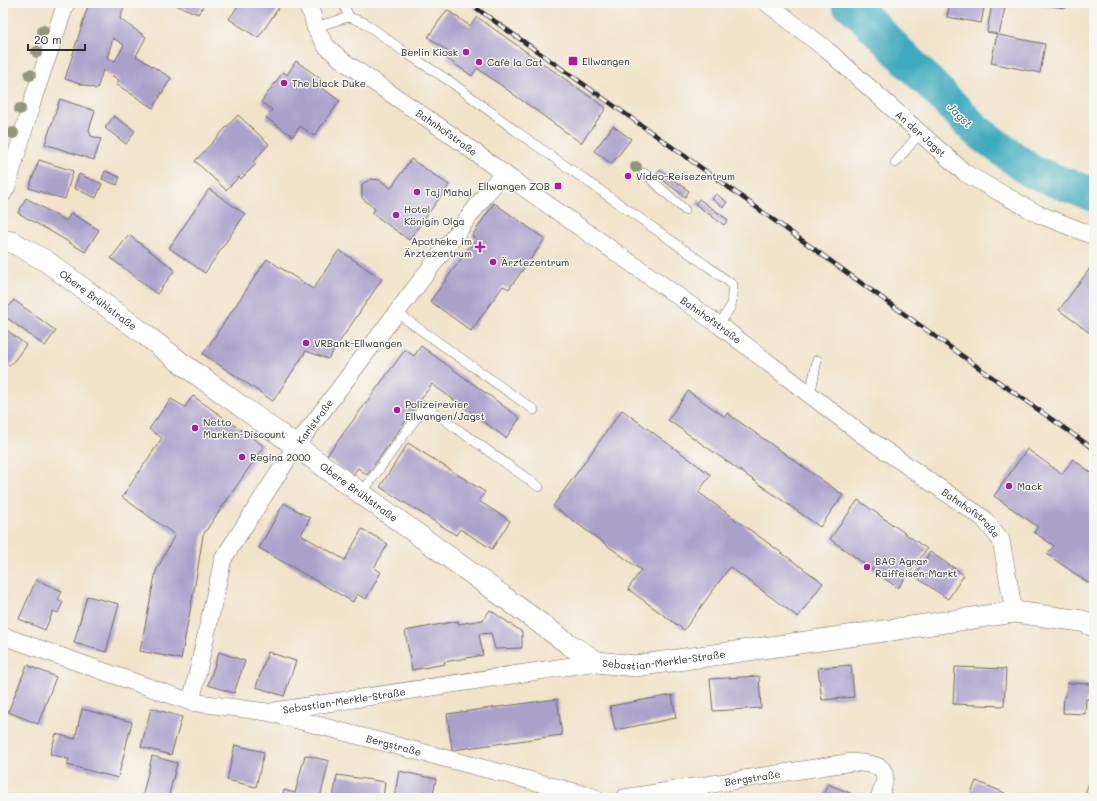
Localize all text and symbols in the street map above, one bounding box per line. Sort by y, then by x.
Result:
scale bar [28,26,85,52]
text: 20 m [34,31,62,47]
place label: Berlin Kiosk [401,45,458,59]
marker: Berlin Kiosk [461,47,471,57]
place label: Ellwangen [582,54,630,68]
place label: Café la Cat [487,55,543,69]
marker: Ellwangen [567,55,579,67]
marker: Café la Cat [474,57,484,67]
place label: The black Duke [292,76,366,90]
marker: The black Duke [279,78,289,88]
water label: Jagst [944,99,976,131]
street label: Bahnhofstraße [413,106,480,159]
street label: An der Jagst [893,107,949,160]
place label: Video-Reisezentrum [636,169,735,183]
marker: Video-Reisezentrum [623,171,633,181]
place label: Ellwangen ZOB [478,179,550,193]
marker: Ellwangen ZOB [553,181,563,191]
place label: Taj Mahal [425,185,472,199]
marker: Taj Mahal [412,187,422,197]
place label: Hotel Königin Olga [404,202,465,228]
marker: Hotel Königin Olga [391,210,401,220]
place label: Apotheke im Ärztezentrum [404,234,472,260]
marker: Apotheke im Ärztezentrum [475,242,485,252]
place label: Ärztezentrum [501,255,569,269]
marker: Ärztezentrum [488,257,498,267]
street label: Obere Brühlstraße [57,266,140,333]
street label: Bahnhofstraße [678,293,744,347]
place label: VRBank-Ellwangen [314,336,402,350]
marker: VRBank-Ellwangen [301,338,311,348]
street label: Karlstraße [293,396,336,447]
place label: Polizeirevier Ellwangen/Jagst [405,397,485,423]
marker: Polizeirevier Ellwangen/Jagst [392,405,402,415]
place label: Netto Marken-Discount [203,415,286,441]
marker: Netto Marken-Discount [190,423,200,433]
place label: Regina 2000 [250,450,311,464]
marker: Regina 2000 [237,452,247,462]
street label: Obere Brühlstraße [317,459,401,525]
place label: Mack [1017,479,1042,493]
marker: Mack [1004,481,1014,491]
street label: Bahnhofstraße [939,485,1003,541]
place label: BAG Agrar Raiffeisen-Markt [875,554,957,580]
marker: BAG Agrar Raiffeisen-Markt [862,562,872,572]
street label: Sebastian-Merkle-Straße [602,646,726,673]
street label: Sebastian-Merkle-Straße [282,684,407,717]
street label: Bergstraße [365,731,423,759]
street label: Bergstraße [723,766,781,789]

